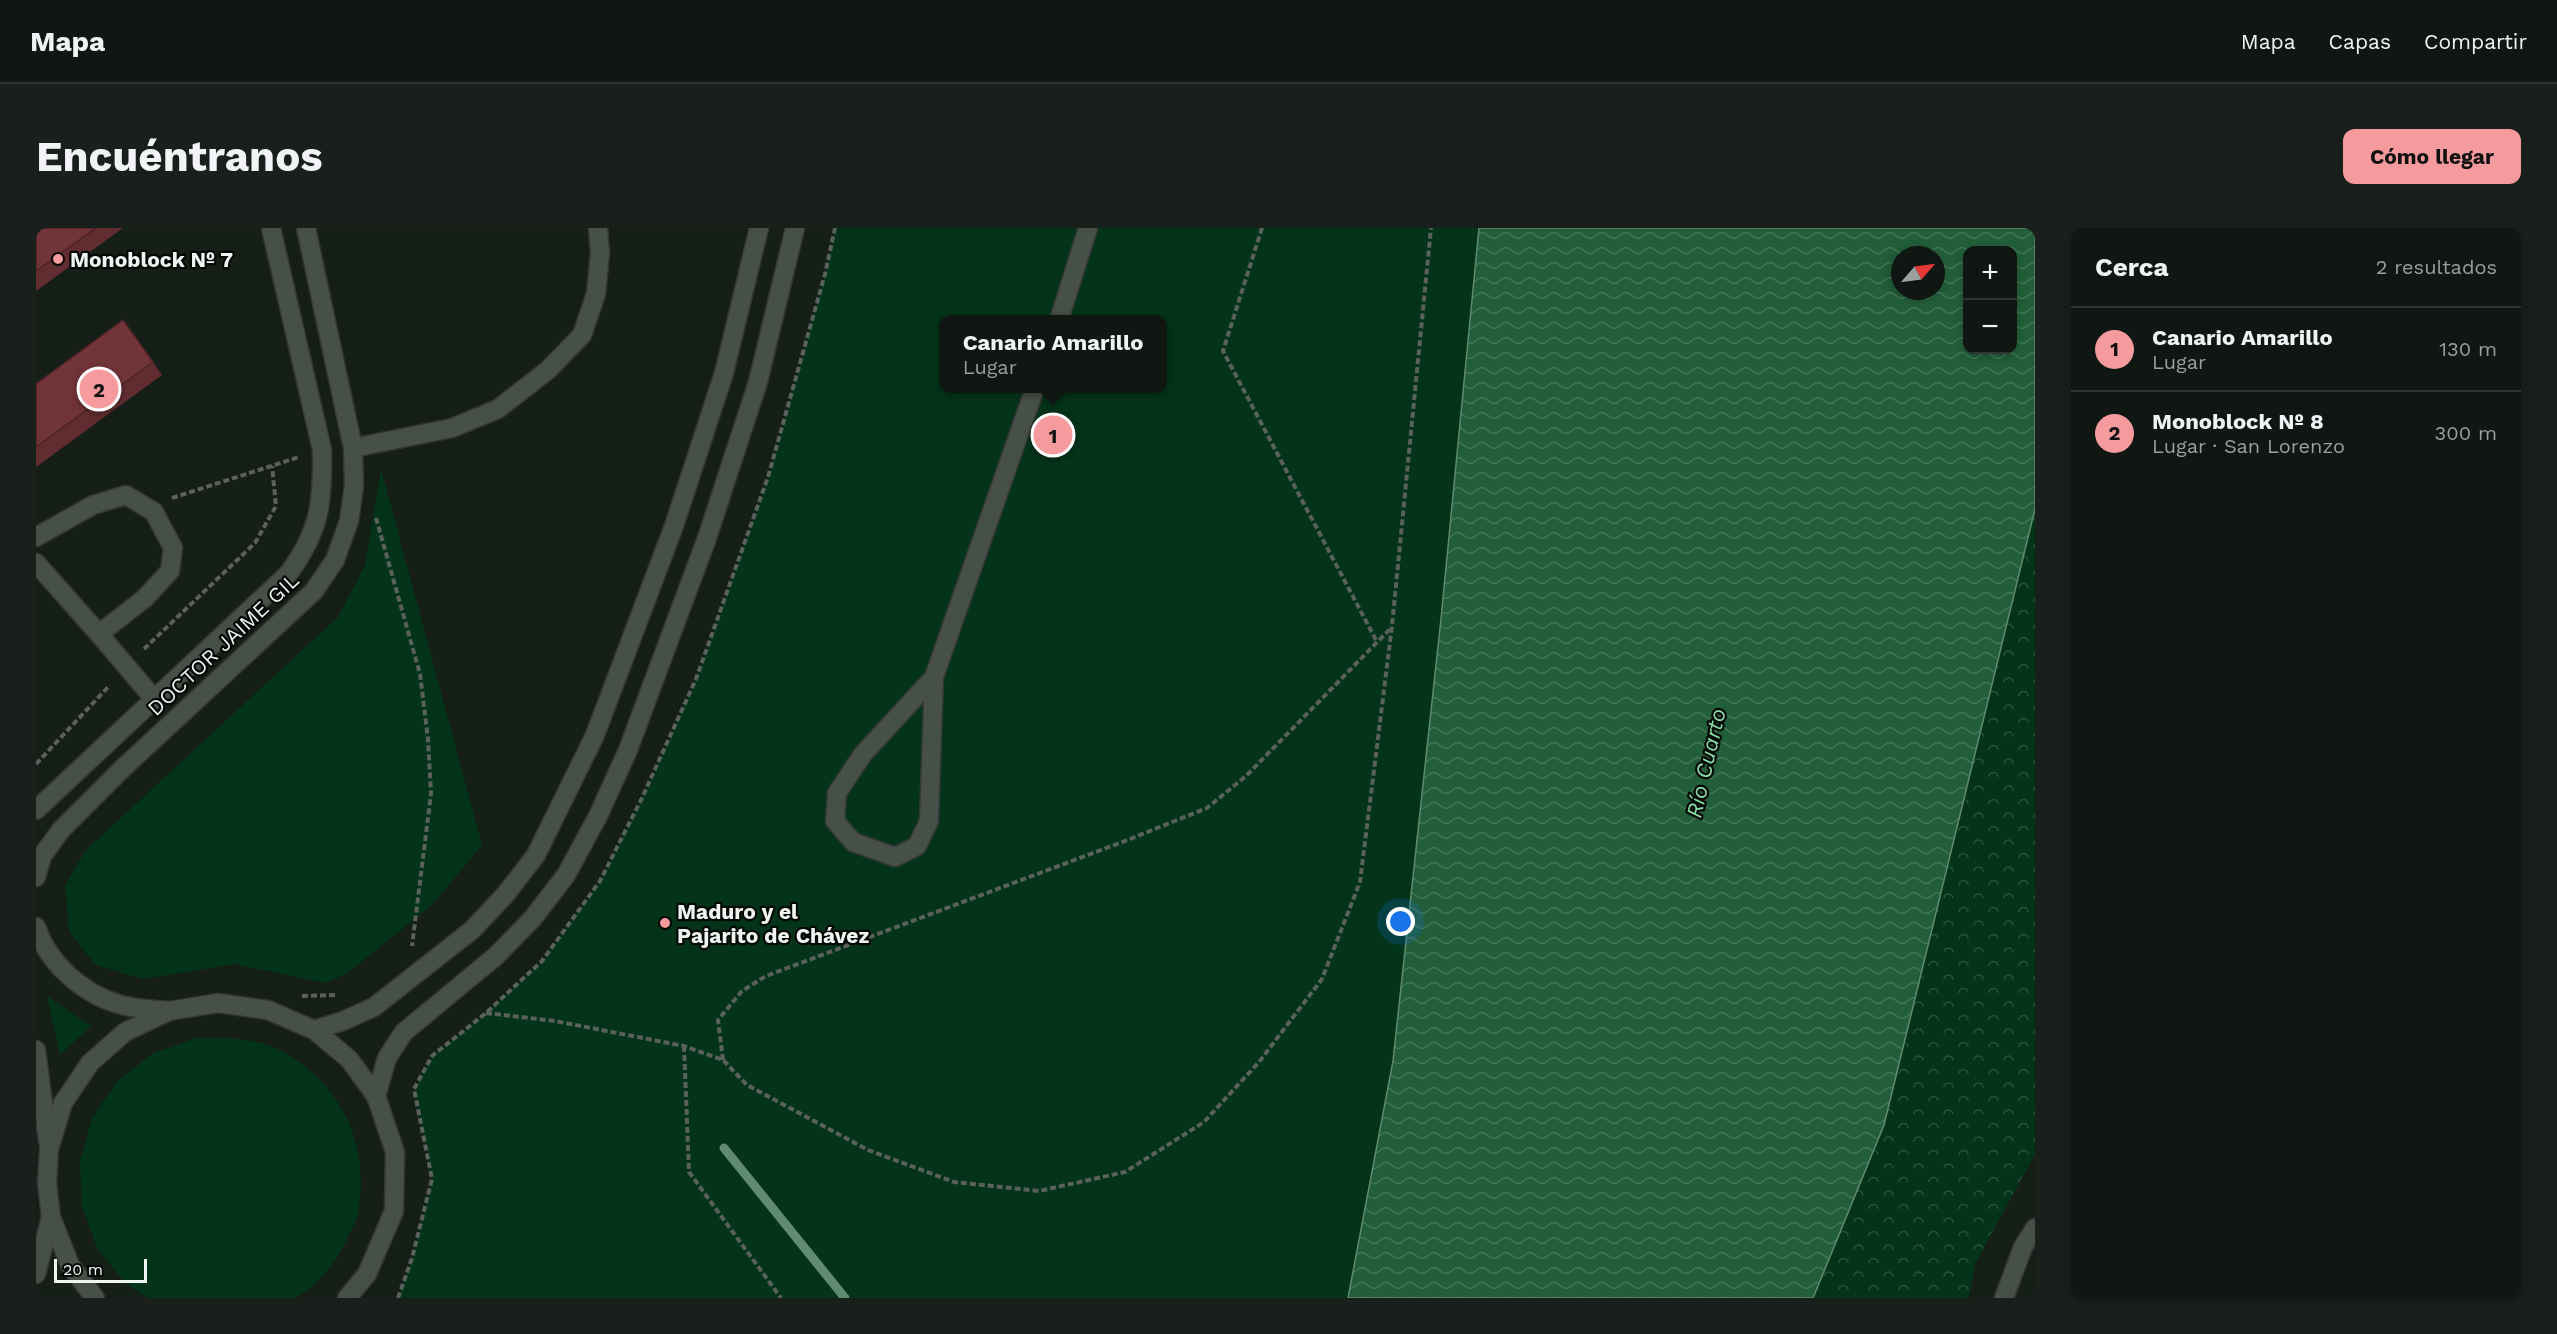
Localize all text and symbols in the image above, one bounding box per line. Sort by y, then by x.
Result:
text: Mapa [30,25,105,58]
text: Mapa [2241,29,2296,54]
text: Capas [2329,29,2391,54]
text: Compartir [2424,29,2527,54]
button: Cómo llegar [2343,129,2521,184]
text: Encuéntranos [36,132,323,181]
north arrow [1891,246,1945,300]
map controls [1963,246,2017,354]
button: + [1963,246,2017,300]
place label: Monoblock Nº 7 [70,247,233,272]
marker: Monoblock Nº 7 [51,252,65,266]
text: Cerca [2095,252,2169,282]
text: 2 resultados [2376,255,2497,279]
button: − [1963,300,2017,354]
popup [939,315,1167,393]
text: Canario Amarillo [2152,325,2333,350]
text: Canario Amarillo [963,330,1143,355]
text: 1 [2110,337,2119,361]
text: 130 m [2439,337,2497,361]
text: Lugar [2152,350,2206,374]
text: Lugar [963,355,1017,379]
pin: 2 [80,366,118,412]
text: Monoblock Nº 8 [2152,409,2324,434]
pin: 1 [1034,412,1072,458]
text: 2 [2109,421,2120,445]
text: 300 m [2435,421,2497,445]
text: Lugar · San Lorenzo [2152,434,2345,458]
street label: DOCTOR JAIME GIL [142,567,304,721]
water label: Río Cuarto [1681,706,1731,820]
place label: Maduro y el Pajarito de Chávez [677,899,869,948]
your location [1386,907,1415,936]
marker: Maduro y el Pajarito de Chávez [658,916,672,930]
scale bar [54,1256,147,1284]
text: 20 m [63,1260,103,1279]

